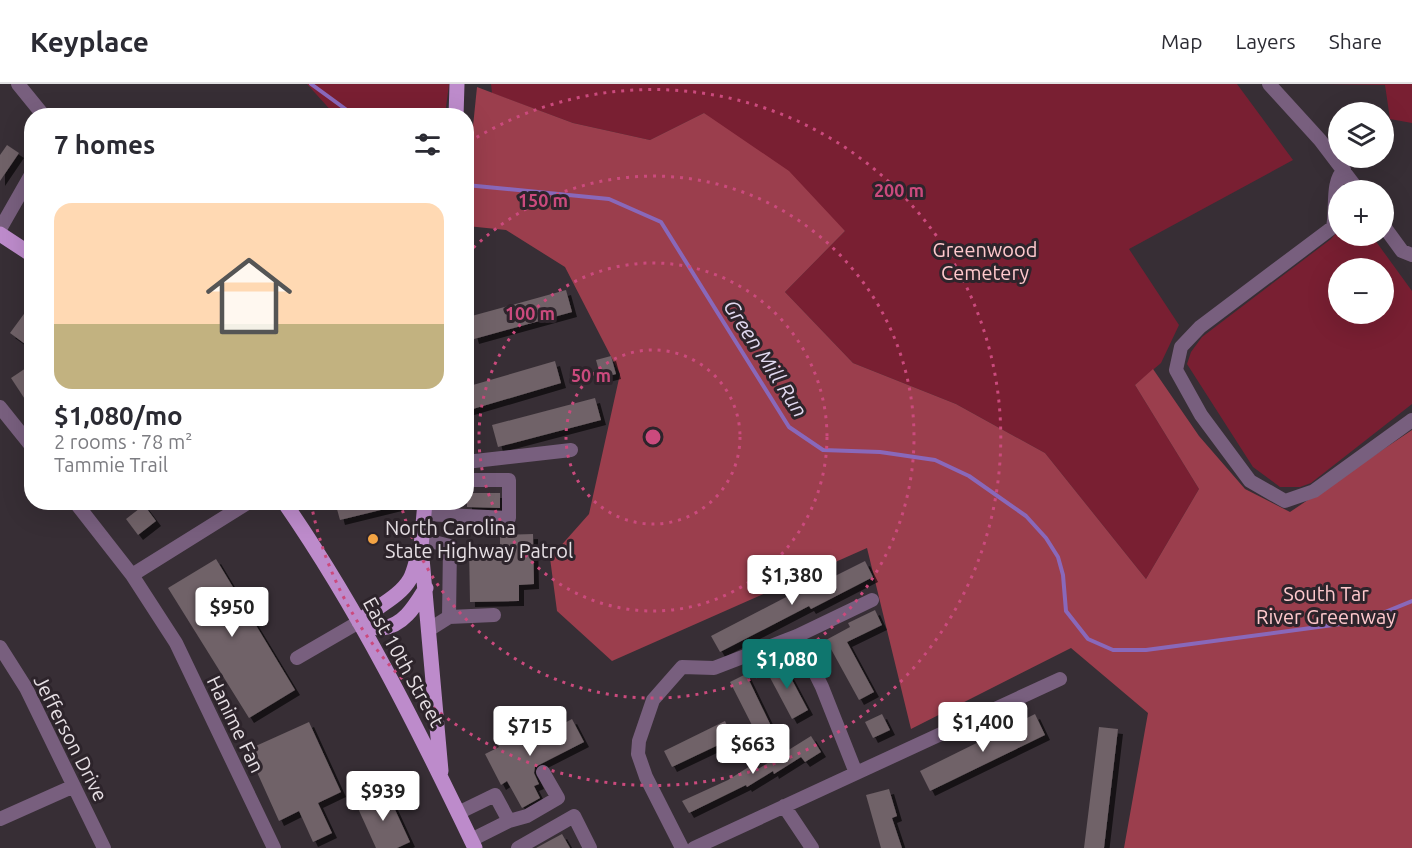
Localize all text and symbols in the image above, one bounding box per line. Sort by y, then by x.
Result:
text: Keyplace [30,26,149,57]
text: Map [1161,29,1202,53]
text: Layers [1235,29,1296,53]
text: Share [1329,29,1382,53]
map controls [1328,102,1394,324]
button: layers [1328,102,1394,168]
icon: filters [411,128,444,161]
text: 7 homes [54,130,155,159]
text: 200 m [874,180,924,200]
button: + [1328,180,1394,246]
text: 150 m [518,190,568,210]
park label: Greenwood Cemetery [933,238,1037,284]
icon: home [195,242,303,350]
button: − [1328,258,1394,324]
water label: Green Mill Run [719,295,813,421]
text: 100 m [505,303,555,323]
text: 50 m [571,365,611,385]
text: $1,080/mo [54,401,183,430]
centre of rings [643,427,663,447]
text: 2 rooms · 78 m² [54,430,192,453]
text: Tammie Trail [54,453,168,476]
place label: North Carolina State Highway Patrol [385,516,573,562]
marker: North Carolina State Highway Patrol [366,532,380,546]
pin: $1,380 [743,555,841,606]
text: $1,380 [761,563,823,586]
park label: South Tar River Greenway [1256,582,1396,628]
pin: $950 [196,587,268,638]
street label: East 10th Street [359,593,449,731]
text: $950 [209,595,255,618]
pin: $1,080 [738,639,836,690]
text: $1,080 [756,647,818,670]
street label: Jefferson Drive [29,671,113,805]
street label: Hanime Fan [203,672,269,776]
pin: $1,400 [934,702,1032,753]
pin: $715 [494,706,566,757]
text: $1,400 [952,710,1014,733]
text: $715 [507,714,553,737]
pin: $663 [717,724,789,775]
text: $663 [730,732,776,755]
pin: $939 [347,771,419,822]
text: $939 [360,779,406,802]

